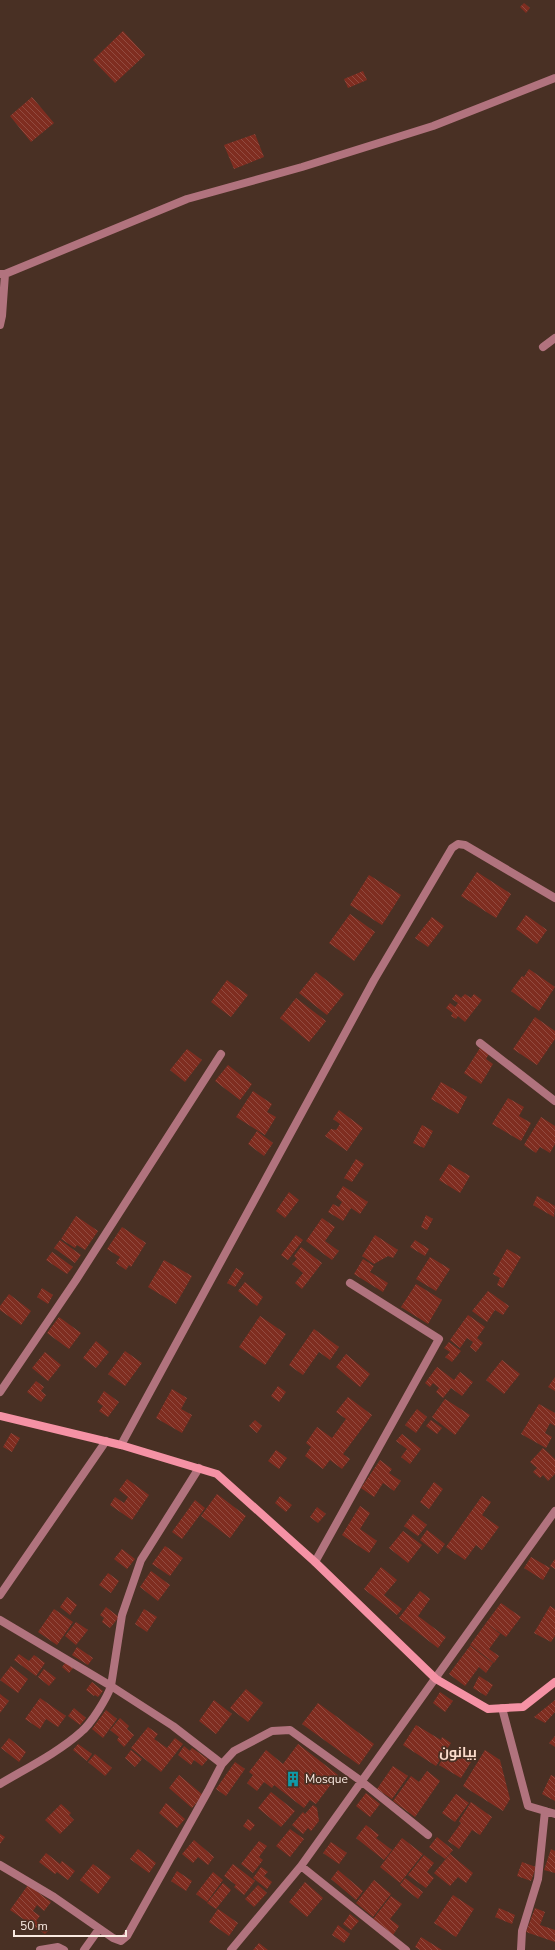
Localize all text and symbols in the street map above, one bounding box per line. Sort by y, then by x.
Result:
district label: بيانون [439,1743,477,1762]
building icon: Mosque [284,1770,302,1788]
place label: Mosque [305,1771,348,1787]
scale bar [14,1912,126,1938]
text: 50 m [20,1918,48,1934]

